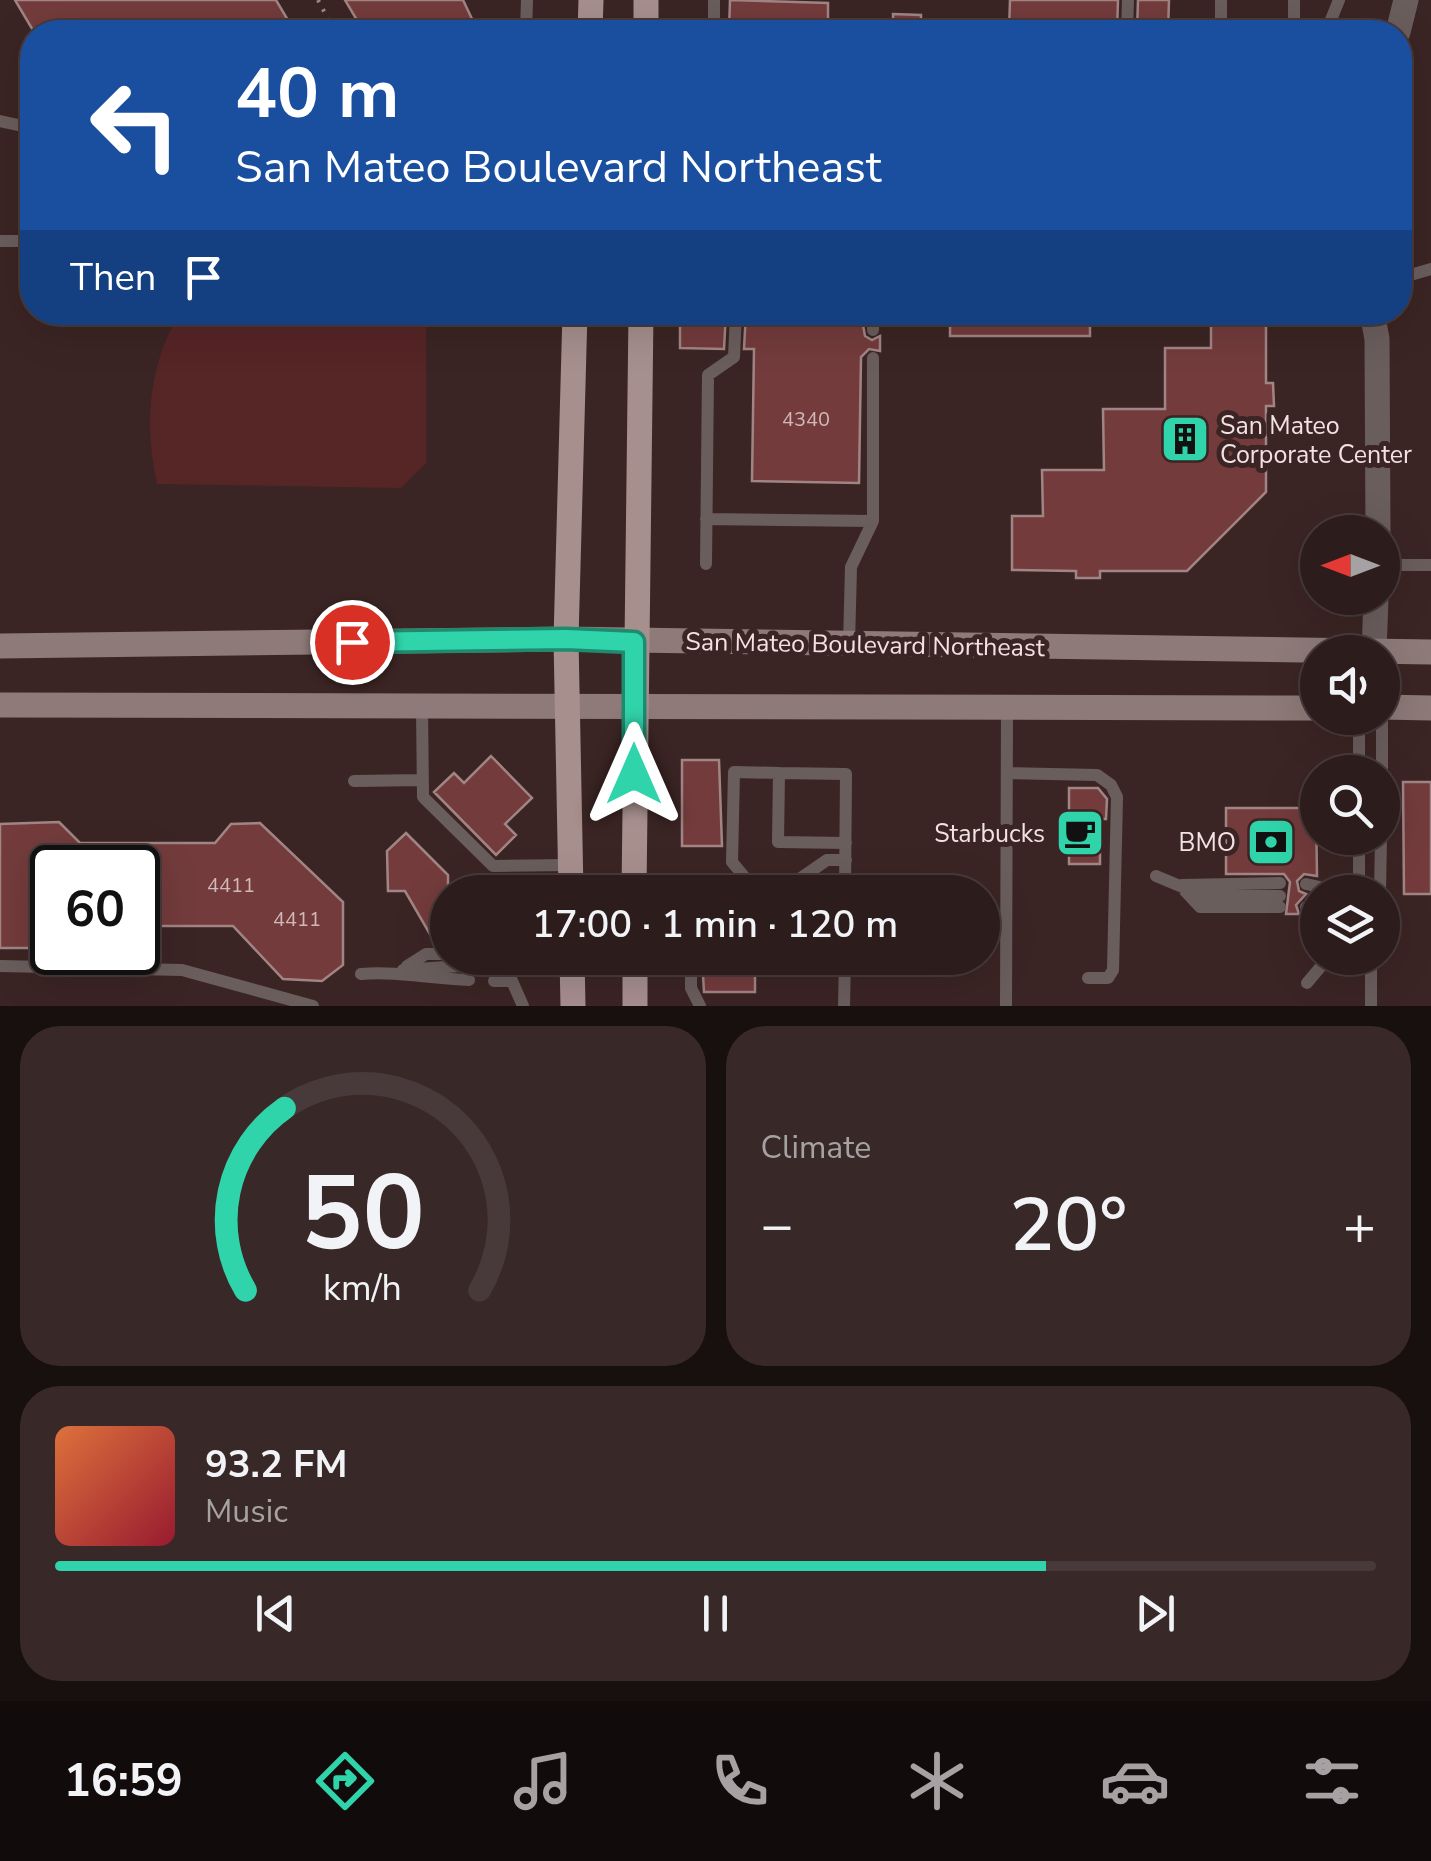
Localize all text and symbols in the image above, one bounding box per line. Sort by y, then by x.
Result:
text: 40 m [235,46,399,142]
icon: left [70,60,200,190]
text: San Mateo Boulevard Northeast [235,137,882,198]
icon: arrive [176,250,231,305]
text: Then [70,252,156,303]
house number: 4340 [782,406,830,433]
place label: San Mateo Corporate Center [1220,409,1412,472]
building icon: San Mateo Corporate Center [1159,413,1211,465]
north arrow [1300,515,1400,615]
map controls [1300,515,1400,975]
pin [310,600,395,685]
icon: arrive [325,615,380,670]
street label: San Mateo Boulevard Northeast [685,625,1045,665]
button: sound [1300,635,1400,735]
position arrow [582,722,686,826]
button: search [1300,755,1400,855]
cafe icon: Starbucks [1054,807,1106,859]
bank icon: BMO [1245,816,1297,868]
place label: Starbucks [934,817,1045,851]
place label: BMO [1179,826,1236,860]
speed limit sign: 60 [30,845,160,975]
house number: 4411 [207,872,255,899]
button: layers [1300,875,1400,975]
text: 17:00 · 1 min · 120 m [532,899,898,950]
house number: 4411 [273,906,321,933]
text: Climate [761,1126,871,1169]
text: 50 [300,1143,425,1285]
text: 20° [1009,1174,1127,1276]
text: − [761,1188,794,1263]
text: + [1343,1188,1376,1263]
text: km/h [323,1264,402,1313]
text: 93.2 FM [205,1439,347,1490]
text: Music [205,1490,288,1533]
icon: previous [248,1586,303,1641]
icon: pause [688,1586,743,1641]
icon: next [1128,1586,1183,1641]
icon: directions [310,1746,380,1816]
icon: music [508,1746,578,1816]
icon: phone [705,1746,775,1816]
icon: climate [902,1746,972,1816]
icon: car [1100,1746,1170,1816]
icon: filters [1297,1746,1367,1816]
text: 16:59 [64,1751,183,1812]

